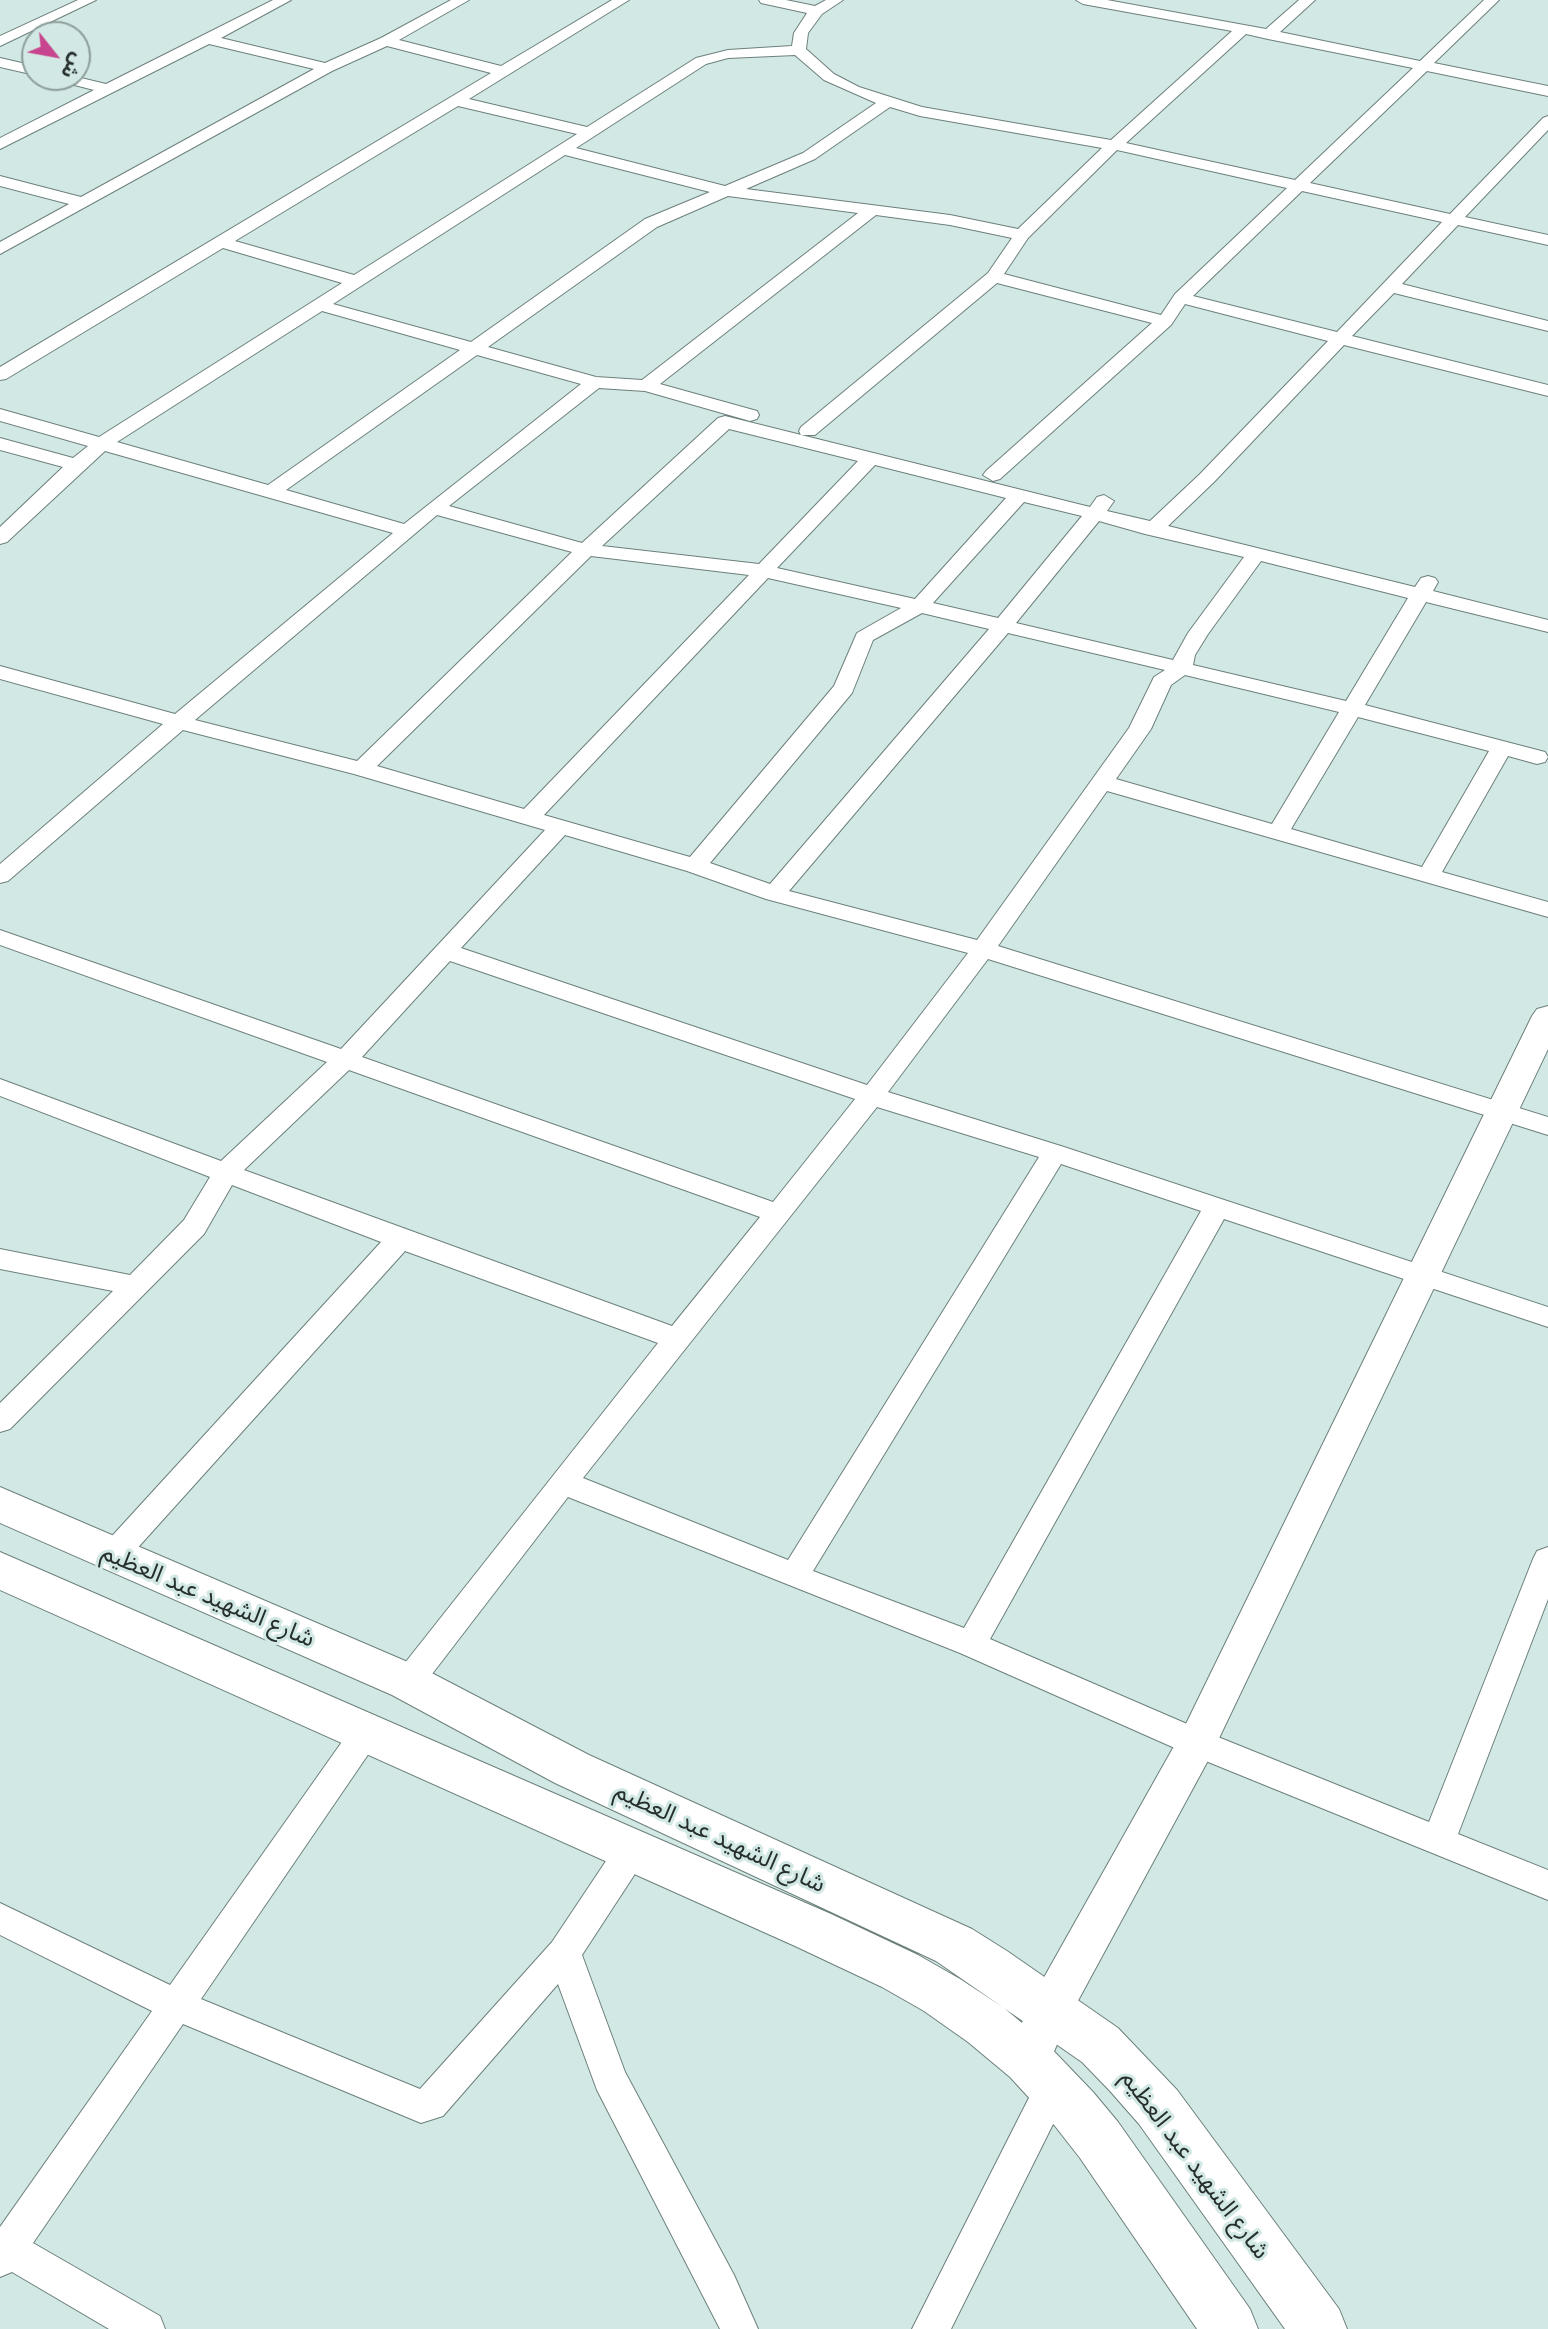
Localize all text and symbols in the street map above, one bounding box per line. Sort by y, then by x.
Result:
north arrow [21,21,91,91]
text: ش [56,49,89,83]
street label: شارع الشهيد عبد العظيم [97,1538,319,1654]
street label: شارع الشهيد عبد العظيم [610,1777,830,1899]
street label: شارع الشهيد عبد العظيم [1115,2065,1275,2265]

